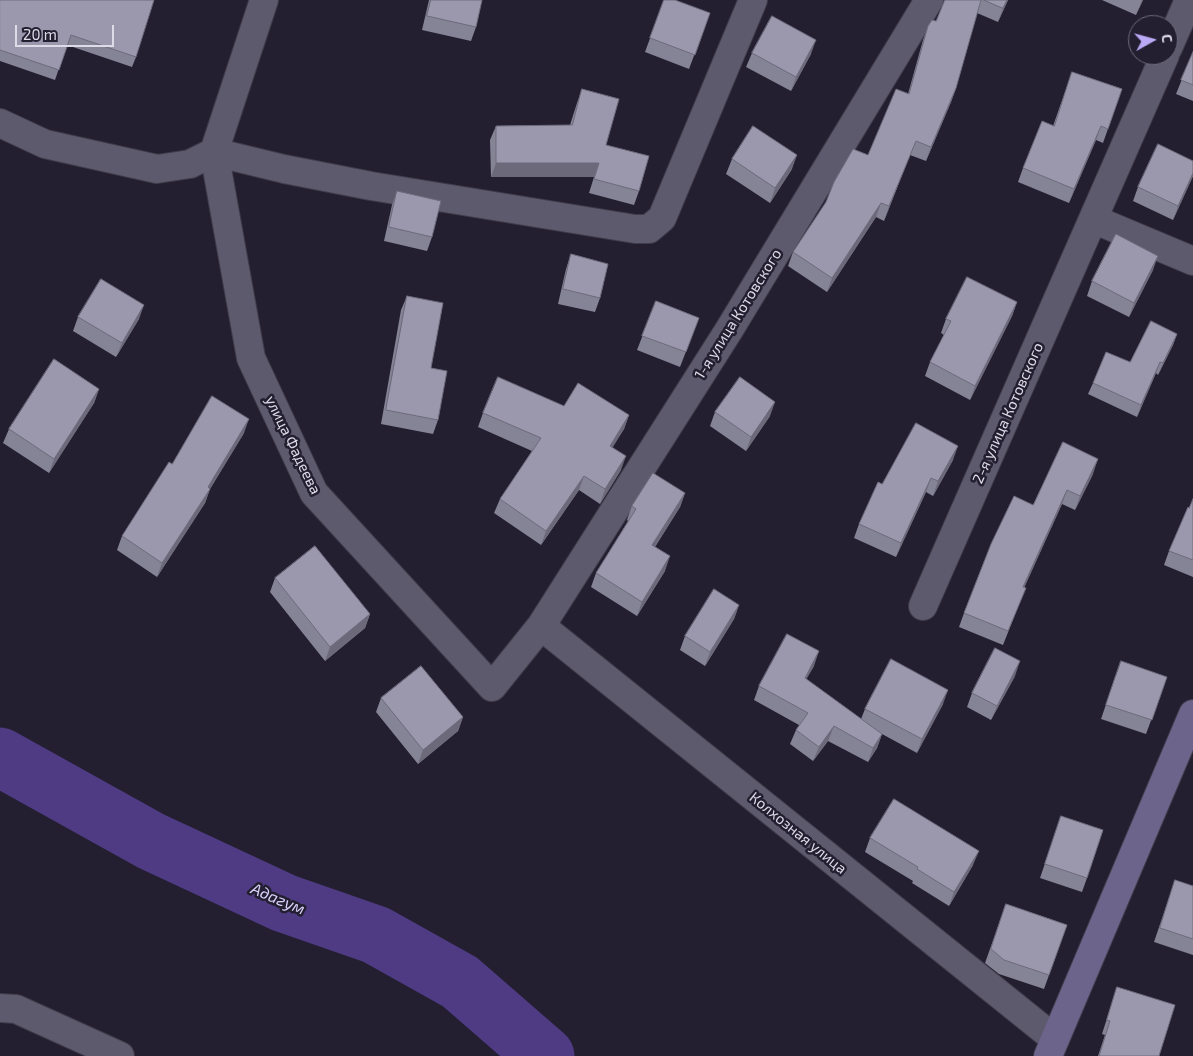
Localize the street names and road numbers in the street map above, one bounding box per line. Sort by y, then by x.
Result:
street label: 1-я улица Котовского [691,246,785,382]
street label: 2-я улица Котовского [969,340,1047,486]
street label: улица Фадеева [261,393,325,497]
street label: Колхозная улица [746,788,850,878]

